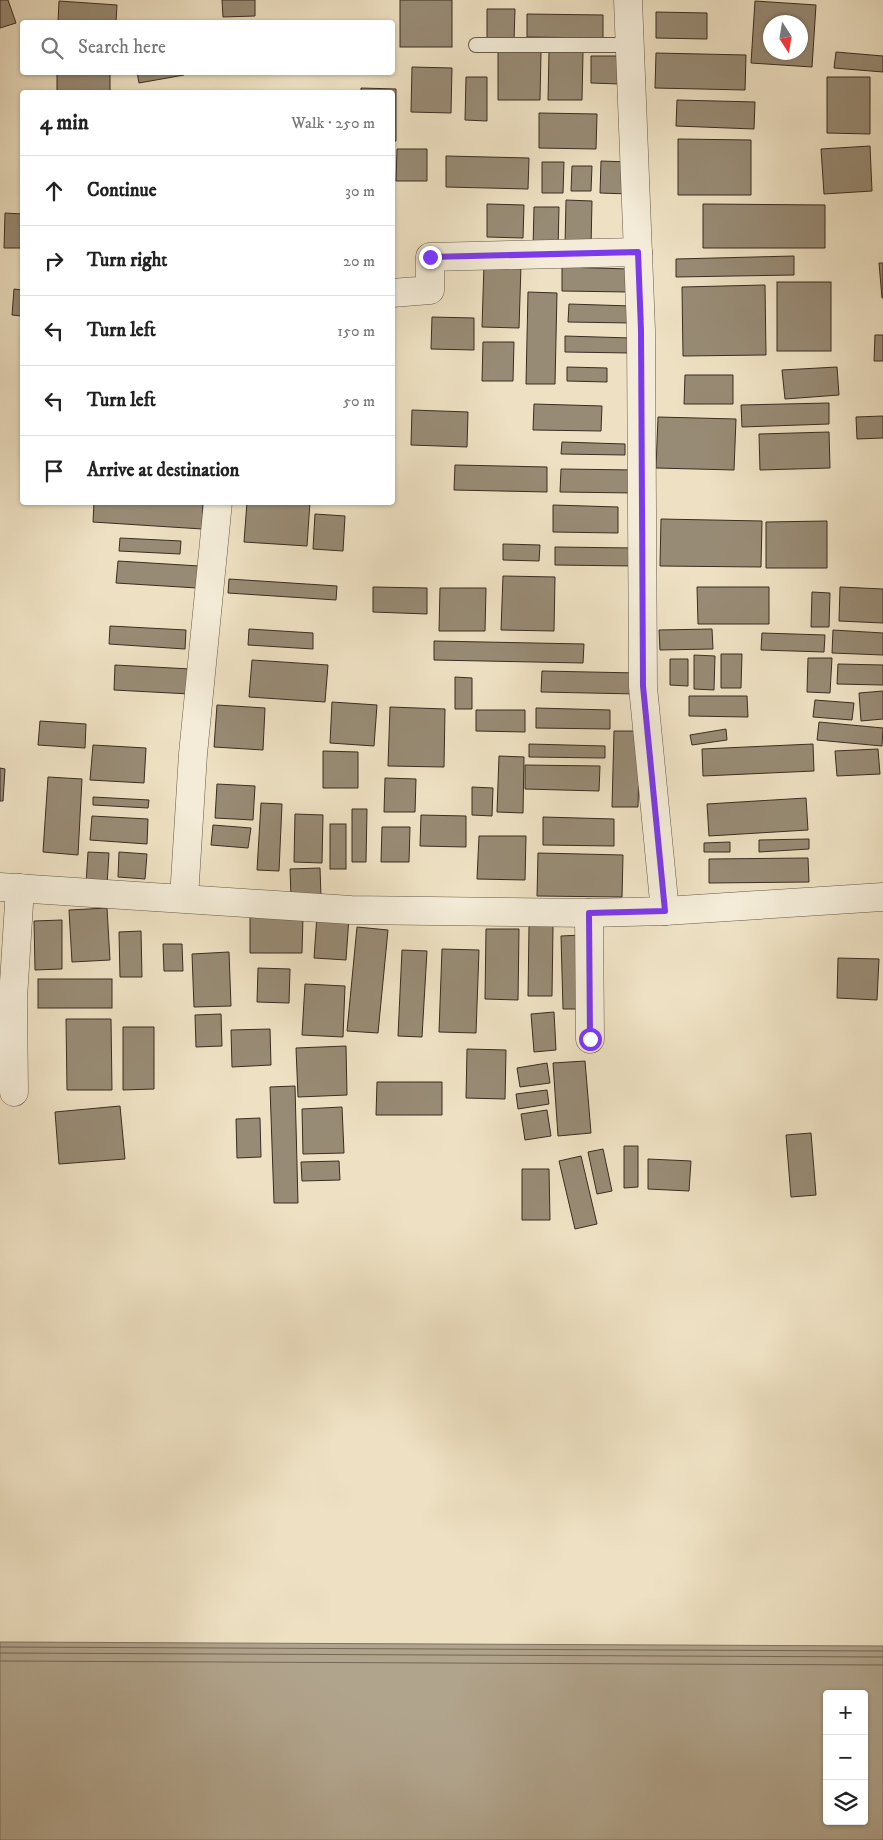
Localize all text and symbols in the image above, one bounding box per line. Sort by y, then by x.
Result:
north arrow [763,15,808,60]
search box [20,20,395,75]
icon: search [38,34,66,62]
text: Search here [78,36,166,59]
text: 4 min [40,110,89,136]
text: Walk · 250 m [291,113,375,133]
icon: ahead [40,177,68,205]
text: Continue [87,179,157,202]
text: 30 m [345,181,375,201]
route end [419,246,442,269]
icon: right [40,247,68,275]
text: Turn right [87,249,167,272]
text: 20 m [343,251,375,271]
icon: left [40,317,68,345]
text: Turn left [87,319,156,342]
text: 150 m [337,321,375,341]
icon: left [40,387,68,415]
text: Turn left [87,389,156,412]
text: 50 m [343,391,375,411]
icon: arrive [40,457,68,485]
text: Arrive at destination [87,459,239,482]
route start [579,1028,602,1051]
map controls [823,1690,868,1825]
button: + [823,1690,868,1735]
button: − [823,1735,868,1780]
button: layers [823,1780,868,1825]

